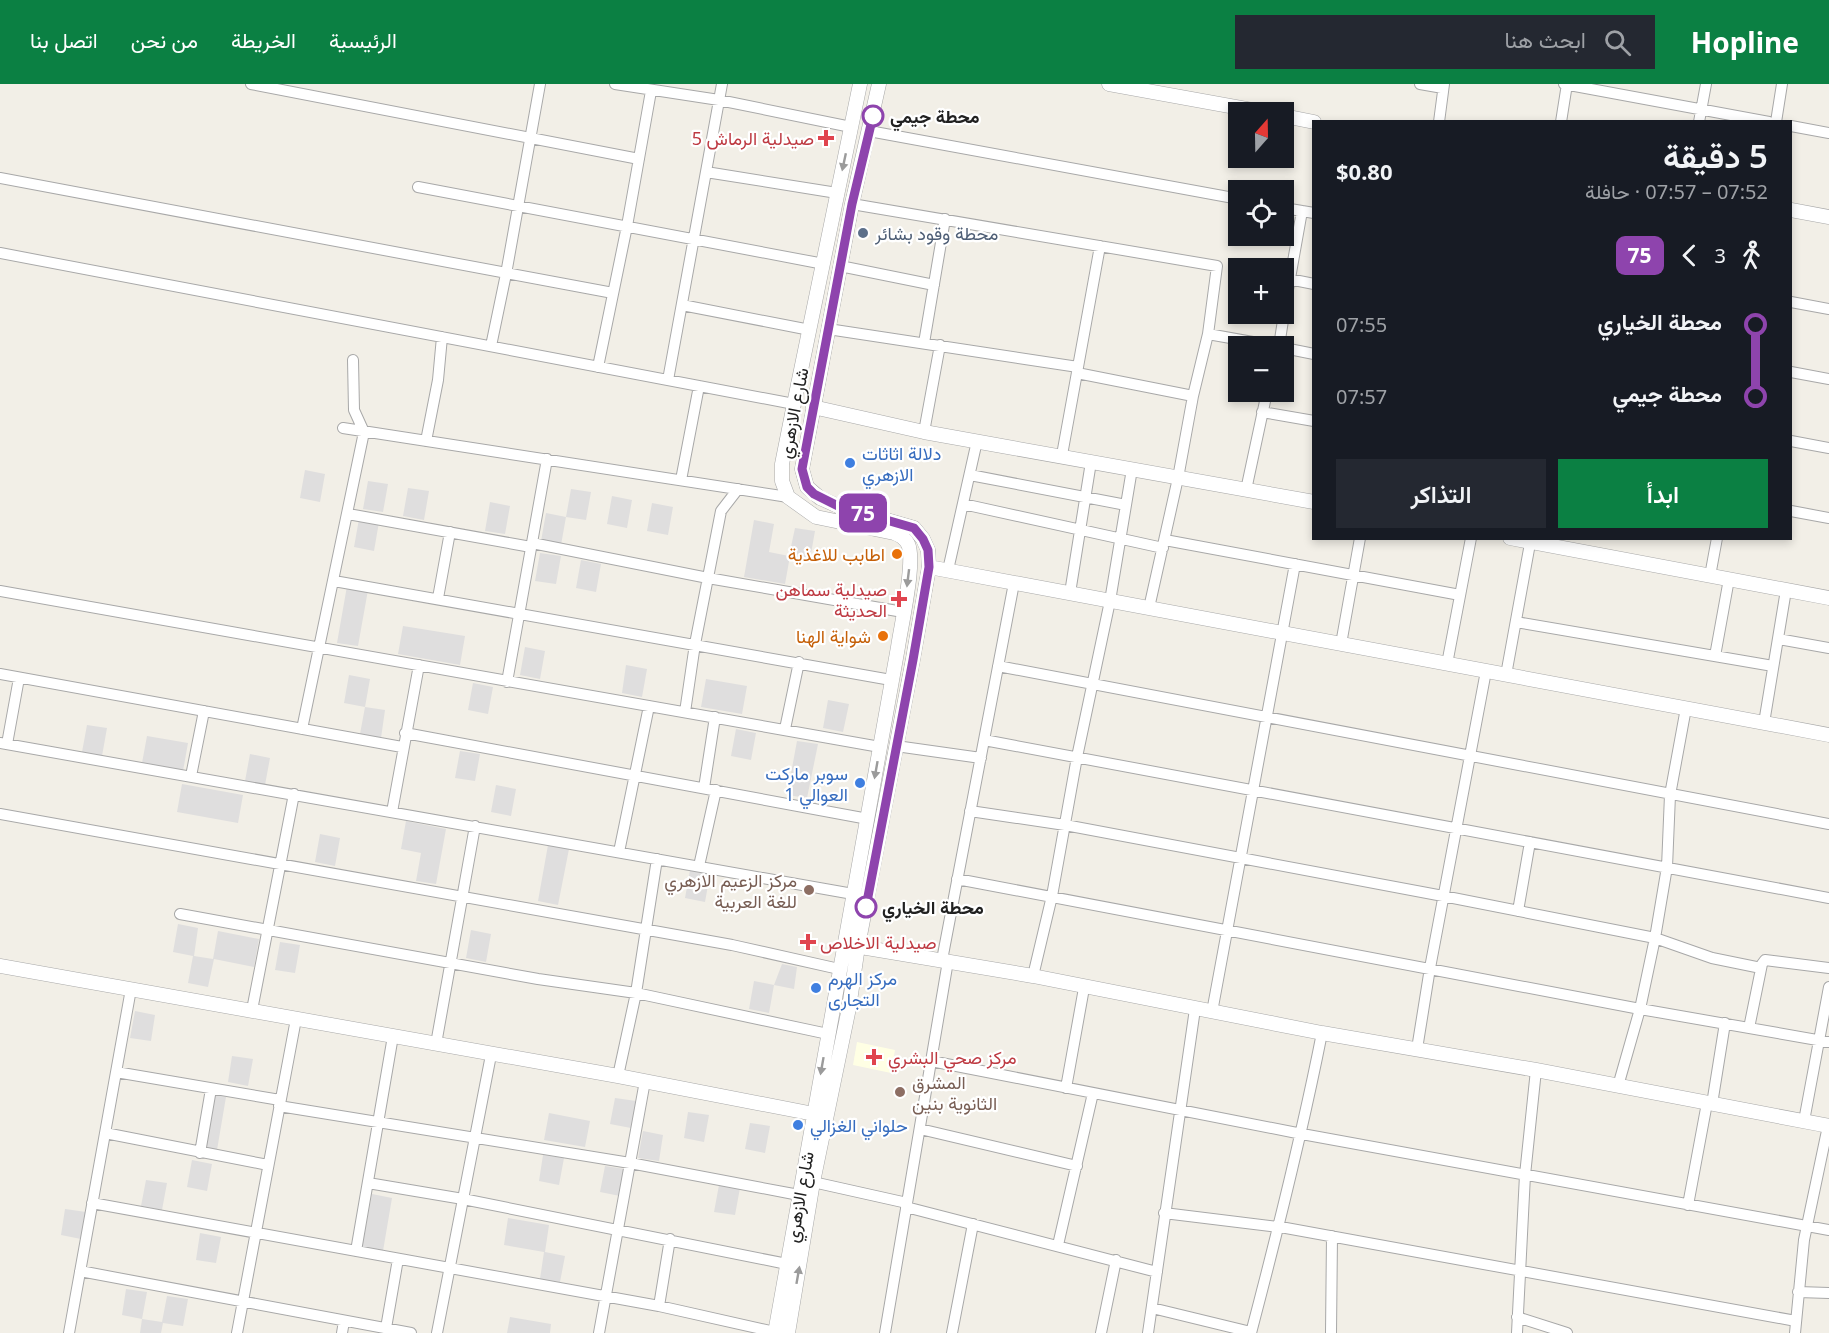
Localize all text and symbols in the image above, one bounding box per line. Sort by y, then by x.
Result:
search box [1235,15,1655,69]
text: Hopline [1691,23,1799,61]
text: ابحث هنا [1505,24,1586,54]
text: اتصل بنا [30,26,98,54]
text: من نحن [131,26,198,54]
text: الخريطة [231,26,296,54]
text: الرئيسية [329,26,397,54]
icon: search [1601,26,1634,59]
north arrow [1228,102,1294,168]
map controls [1228,102,1294,402]
place label: محطة جيمي [890,104,980,132]
marker: محطة جيمي [862,105,884,127]
place label: صيدلية الرماش 5 [692,126,814,150]
marker: صيدلية الرماش 5 [819,131,833,145]
text: 5 دقيقة [1663,133,1768,178]
one-way arrow [838,152,848,171]
text: $0.80 [1336,156,1393,186]
text: 07:52 – 07:57 · حافلة [1585,178,1768,205]
button: locate [1228,180,1294,246]
place label: محطة وقود بشائر [874,221,998,245]
marker: محطة وقود بشائر [856,226,870,240]
icon: back [1673,239,1706,272]
icon: walk [1735,239,1768,272]
text: 75 [1628,241,1652,269]
text: 3 [1715,242,1726,269]
button: + [1228,258,1294,324]
text: محطة الخياري [1598,306,1722,336]
text: 07:55 [1336,311,1387,338]
button: − [1228,336,1294,402]
street label: شارع الازهري [772,365,818,461]
text: محطة جيمي [1613,378,1722,408]
text: 07:57 [1336,383,1387,410]
place label: دلالة اثاثات الازهري [862,441,941,490]
marker: دلالة اثاثات الازهري [843,456,857,470]
button: التذاكر [1336,459,1546,528]
button: ابدأ [1558,459,1768,528]
line badge: 75 [836,494,890,532]
text: 75 [851,499,875,527]
place label: اطابب للاغذية [788,542,885,566]
marker: اطابب للاغذية [890,547,904,561]
one-way arrow [904,569,913,588]
place label: صيدلية سماهن الحديثة [775,577,887,622]
marker: صيدلية سماهن الحديثة [892,592,906,606]
place label: شواية الهنا [796,624,871,648]
marker: شواية الهنا [876,629,890,643]
place label: سوبر ماركت العوالي 1 [765,761,848,810]
one-way arrow [871,761,880,780]
marker: سوبر ماركت العوالي 1 [853,776,867,790]
place label: مركز الزعيم الازهري للغة العربية [664,868,797,913]
marker: مركز الزعيم الازهري للغة العربية [802,883,816,897]
place label: محطة الخياري [882,895,984,923]
marker: محطة الخياري [855,896,877,918]
place label: صيدلية الاخلاص [820,930,937,954]
marker: صيدلية الاخلاص [801,935,815,949]
place label: مركز الهرم التجارى [828,966,897,1011]
marker: مركز الهرم التجارى [809,981,823,995]
place label: مركز صحي البشري [888,1045,1017,1073]
marker: مركز صحي البشري [865,1048,883,1066]
one-way arrow [817,1056,826,1075]
place label: المشرق الثانوية بنين [912,1070,997,1115]
marker: المشرق الثانوية بنين [893,1085,907,1099]
place label: حلواني الغزالي [810,1113,908,1141]
marker: حلواني الغزالي [791,1118,805,1132]
street label: شارع الازهري [779,1150,823,1245]
one-way arrow [794,1266,803,1285]

